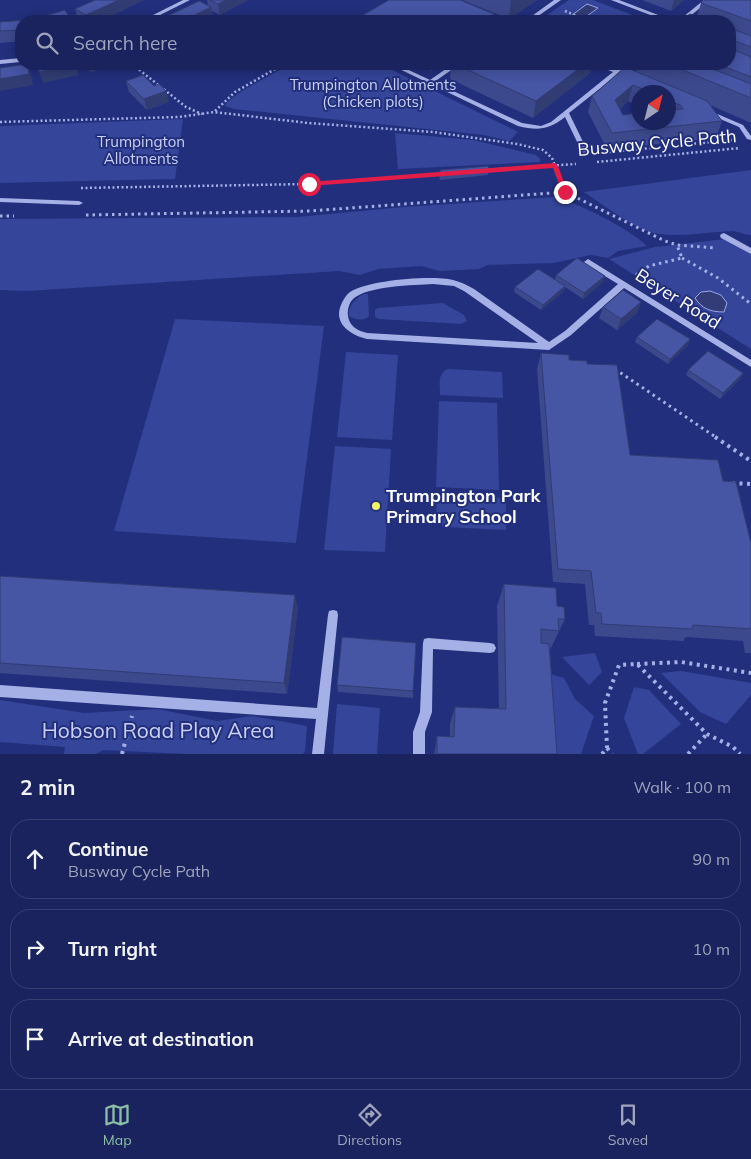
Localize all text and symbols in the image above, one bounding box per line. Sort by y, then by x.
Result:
search box [15,15,736,70]
icon: search [33,29,61,57]
text: Search here [73,31,177,55]
park label: Trumpington Allotments (Chicken plots) [290,75,456,111]
north arrow [631,85,676,130]
street label: Busway Cycle Path [576,124,738,161]
park label: Trumpington Allotments [97,132,185,168]
route start [298,173,321,196]
route end [554,181,577,204]
street label: Beyer Road [631,263,725,334]
place label: Trumpington Park Primary School [386,484,542,528]
marker: Trumpington Park Primary School [370,500,382,512]
park label: Hobson Road Play Area [42,717,274,743]
text: 2 min [20,774,75,800]
text: Walk · 100 m [633,777,731,797]
text: Continue [68,837,148,861]
icon: ahead [21,845,49,873]
text: 90 m [693,849,730,869]
text: Busway Cycle Path [68,861,210,881]
icon: right [21,935,49,963]
text: Turn right [68,937,157,961]
text: 10 m [693,939,730,959]
icon: arrive [21,1025,49,1053]
text: Arrive at destination [68,1027,254,1051]
tab: Map [103,1101,132,1149]
tab: Directions [337,1101,402,1149]
tab: Saved [608,1101,648,1149]

